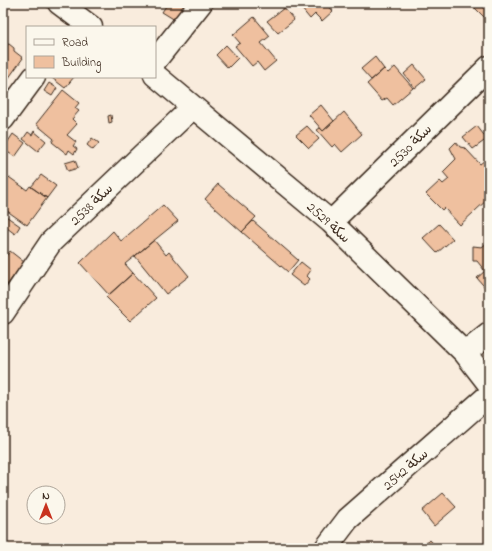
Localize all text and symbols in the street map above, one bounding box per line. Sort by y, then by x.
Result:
legend [26,26,156,78]
text: Road [62,34,88,52]
text: Building [61,54,101,73]
street label: سكة 2530 [385,120,437,172]
street label: سكة 2538 [66,179,118,231]
street label: سكة 2529 [301,198,355,249]
street label: سكة 2542 [379,444,433,496]
north arrow [26,485,66,525]
text: N [42,488,50,504]

